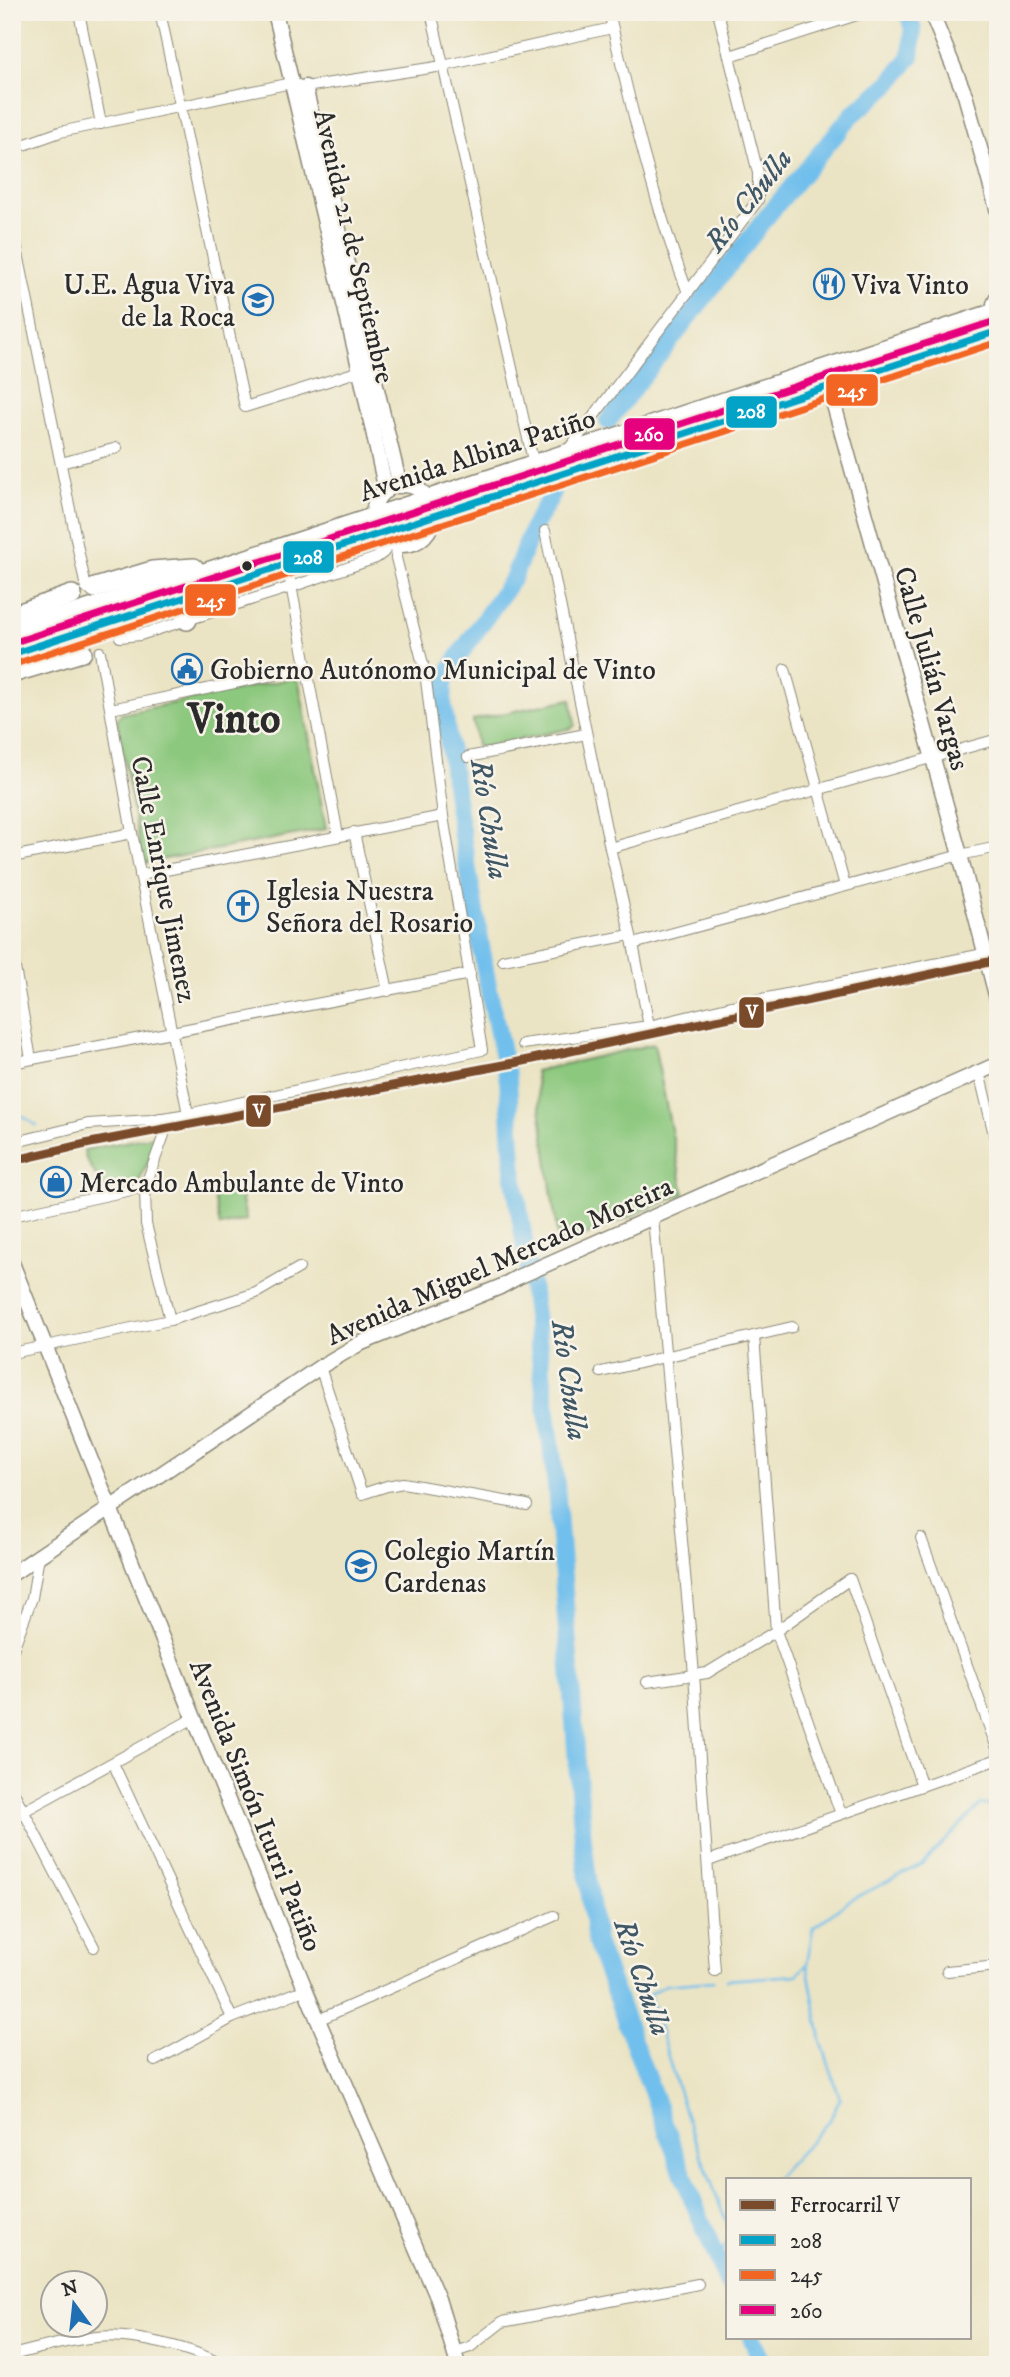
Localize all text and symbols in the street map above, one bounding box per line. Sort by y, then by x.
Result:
street label: Avenida 21 de Septiembre [305,106,402,387]
water label: Río Chulla [697,142,801,261]
restaurant icon: Viva Vinto [812,267,846,301]
place label: U.E. Agua Viva de la Roca [63,268,235,335]
place label: Viva Vinto [851,268,969,303]
school or university icon: U.E. Agua Viva de la Roca [241,283,275,317]
line badge: 245 [825,373,879,407]
text: 245 [837,380,867,403]
line badge: 208 [725,395,778,429]
street label: Avenida Albina Patiño [355,401,600,510]
text: 208 [736,401,766,424]
line badge: 260 [623,417,676,451]
text: 260 [634,424,664,447]
line badge: 208 [282,540,335,574]
text: 208 [293,547,323,570]
unlabelled marker [240,559,254,573]
street label: Calle Julián Vargas [886,563,977,774]
line badge: 245 [184,583,237,617]
text: 245 [196,590,226,613]
public building icon: Gobierno Autónomo Municipal de Vinto [170,652,204,686]
place label: Gobierno Autónomo Municipal de Vinto [210,653,656,688]
district label: Vinto [186,694,280,746]
street label: Calle Enrique Jimenez [122,753,205,1006]
water label: Río Chulla [461,755,516,882]
place label: Iglesia Nuestra Señora del Rosario [266,874,473,941]
church icon: Iglesia Nuestra Señora del Rosario [226,889,260,923]
line badge: V [738,996,765,1029]
text: V [745,1002,759,1025]
line badge: V [245,1094,272,1128]
text: V [252,1101,266,1124]
shop icon: Mercado Ambulante de Vinto [39,1165,73,1199]
place label: Mercado Ambulante de Vinto [79,1166,404,1201]
street label: Avenida Miguel Mercado Moreira [321,1169,678,1354]
water label: Río Chulla [542,1317,595,1443]
place label: Colegio Martín Cardenas [384,1534,556,1601]
school or university icon: Colegio Martín Cardenas [344,1549,378,1583]
street label: Avenida Simón Iturri Patiño [181,1654,330,1957]
water label: Río Chulla [604,1913,679,2041]
legend [726,2178,972,2338]
text: Ferrocarril V [790,2193,901,2219]
text: 208 [790,2229,822,2255]
text: 245 [790,2263,823,2289]
north arrow [38,2268,108,2338]
text: N [59,2276,81,2302]
text: 260 [790,2299,823,2325]

